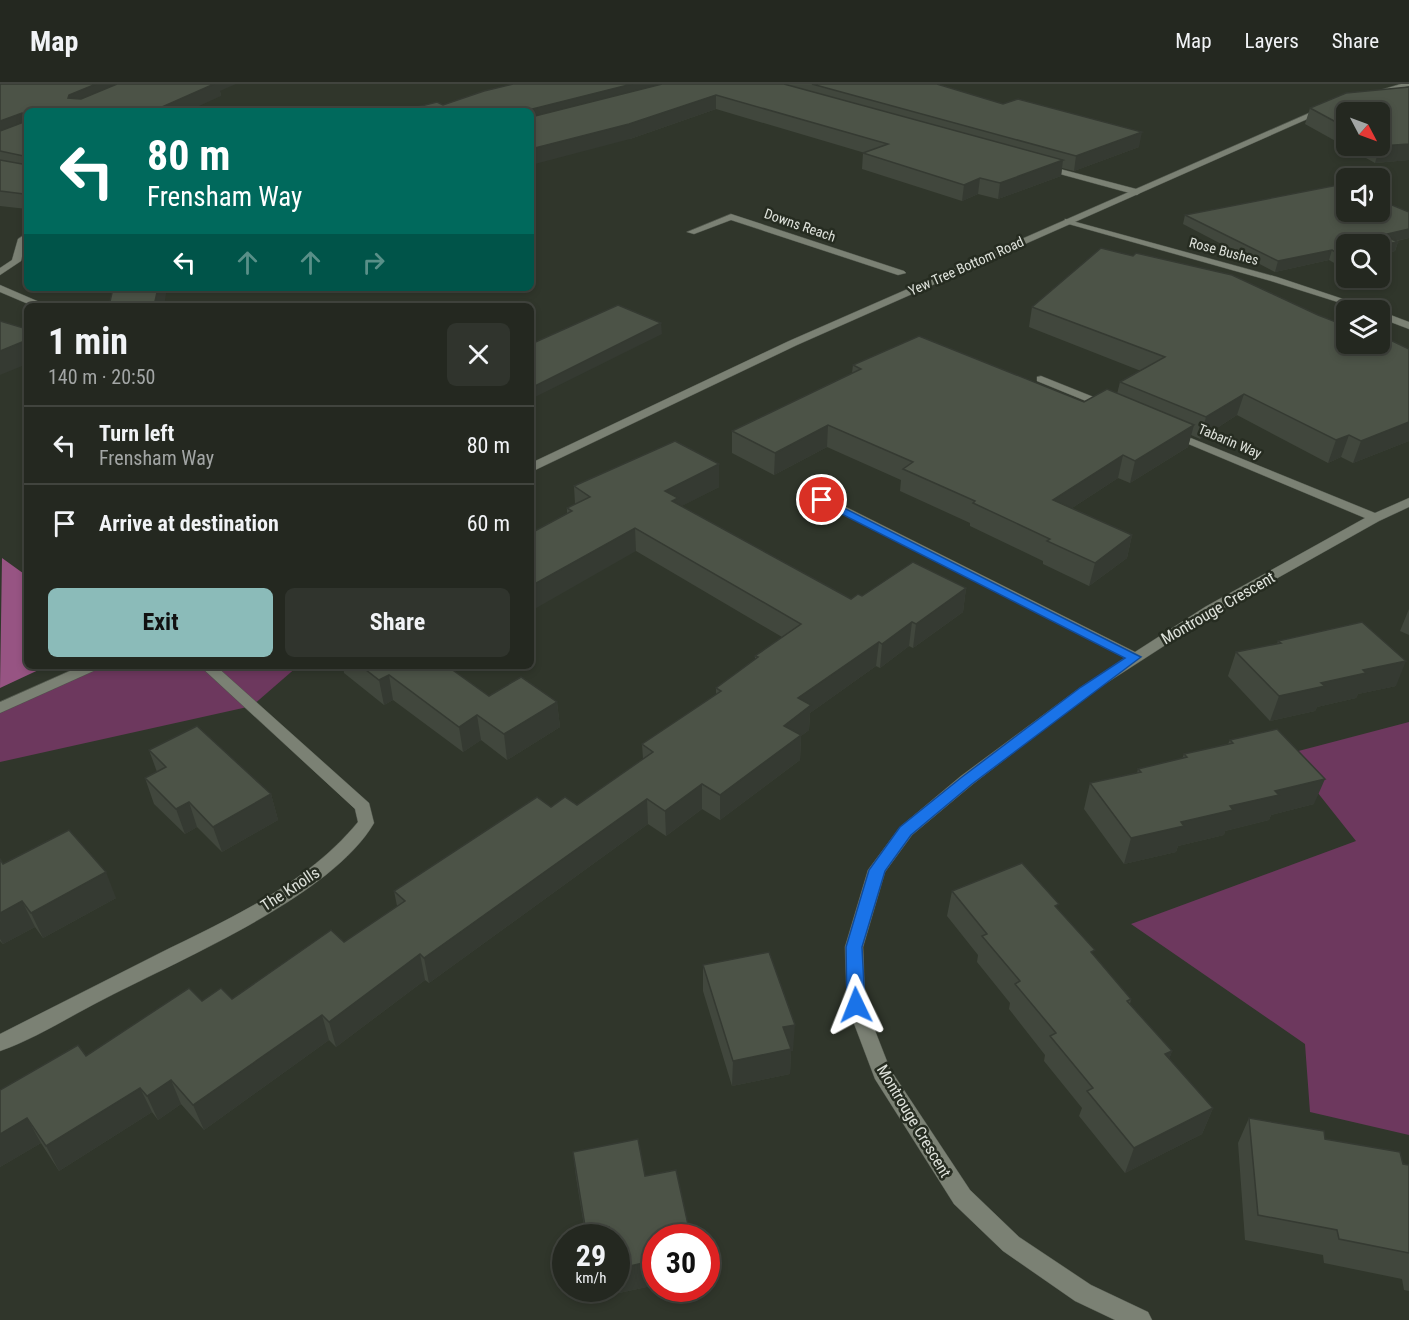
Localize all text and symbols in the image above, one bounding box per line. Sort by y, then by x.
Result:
text: Map [30,25,78,58]
text: Map [1175,29,1212,53]
text: Layers [1245,29,1299,53]
text: Share [1332,29,1379,53]
north arrow [1336,102,1390,156]
map controls [1336,102,1390,354]
text: 80 m [147,131,230,180]
icon: left [48,132,126,210]
button: sound [1336,168,1390,222]
text: Frensham Way [147,181,302,213]
street label: Downs Reach [762,205,838,245]
street label: Yew Tree Bottom Road [906,233,1026,299]
street label: Rose Bushes [1188,234,1260,268]
button: search [1336,234,1390,288]
icon: left [168,246,201,279]
icon: ahead [231,246,264,279]
icon: ahead [294,246,327,279]
icon: right [357,246,390,279]
button: layers [1336,300,1390,354]
text: 1 min [48,321,128,363]
button: close [447,323,510,386]
text: 140 m · 20:50 [48,365,155,389]
text: Turn left [99,421,174,446]
street label: Tabarin Way [1196,421,1264,462]
icon: left [48,429,81,462]
text: 80 m [467,433,510,458]
text: Frensham Way [99,446,214,470]
pin [796,474,847,525]
icon: arrive [805,483,838,516]
icon: arrive [48,507,81,540]
text: Arrive at destination [99,511,279,536]
text: 60 m [467,511,510,536]
street label: Montrouge Crescent [1158,568,1278,648]
button: Exit [48,588,273,657]
button: Share [285,588,510,657]
street label: The Knolls [257,863,323,915]
position arrow [824,973,888,1037]
street label: Montrouge Crescent [873,1061,955,1181]
speed limit sign: 30 [642,1224,720,1302]
text: 29 [576,1238,606,1273]
text: km/h [576,1269,606,1287]

